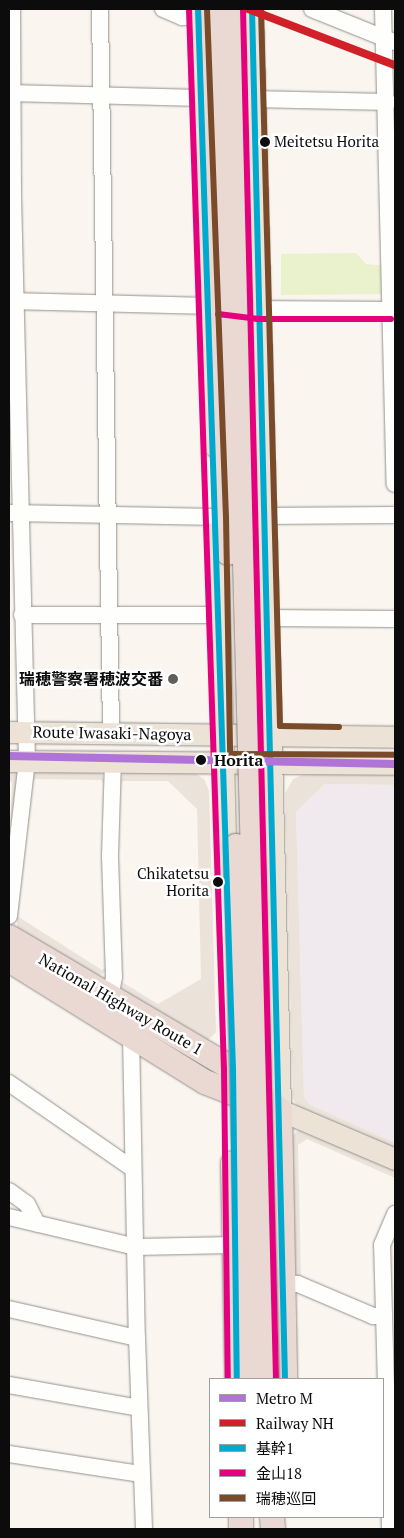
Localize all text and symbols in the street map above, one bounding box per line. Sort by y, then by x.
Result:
place label: Meitetsu Horita [274,133,379,151]
marker: Meitetsu Horita [260,137,270,147]
place label: 瑞穂警察署穂波交番 [19,669,163,689]
marker: 瑞穂警察署穂波交番 [167,673,179,685]
street label: Route Iwasaki-Nagoya [32,722,192,744]
place label: Horita [214,750,263,770]
marker: Horita [192,751,210,769]
place label: Chikatetsu Horita [137,864,209,899]
marker: Chikatetsu Horita [213,877,223,887]
street label: National Highway Route 1 [36,949,206,1059]
legend [209,1378,384,1518]
text: Metro M [256,1388,313,1408]
text: Railway NH [256,1413,334,1433]
text: 基幹1 [256,1438,294,1458]
text: 金山18 [256,1463,302,1483]
text: 瑞穂巡回 [256,1488,316,1508]

